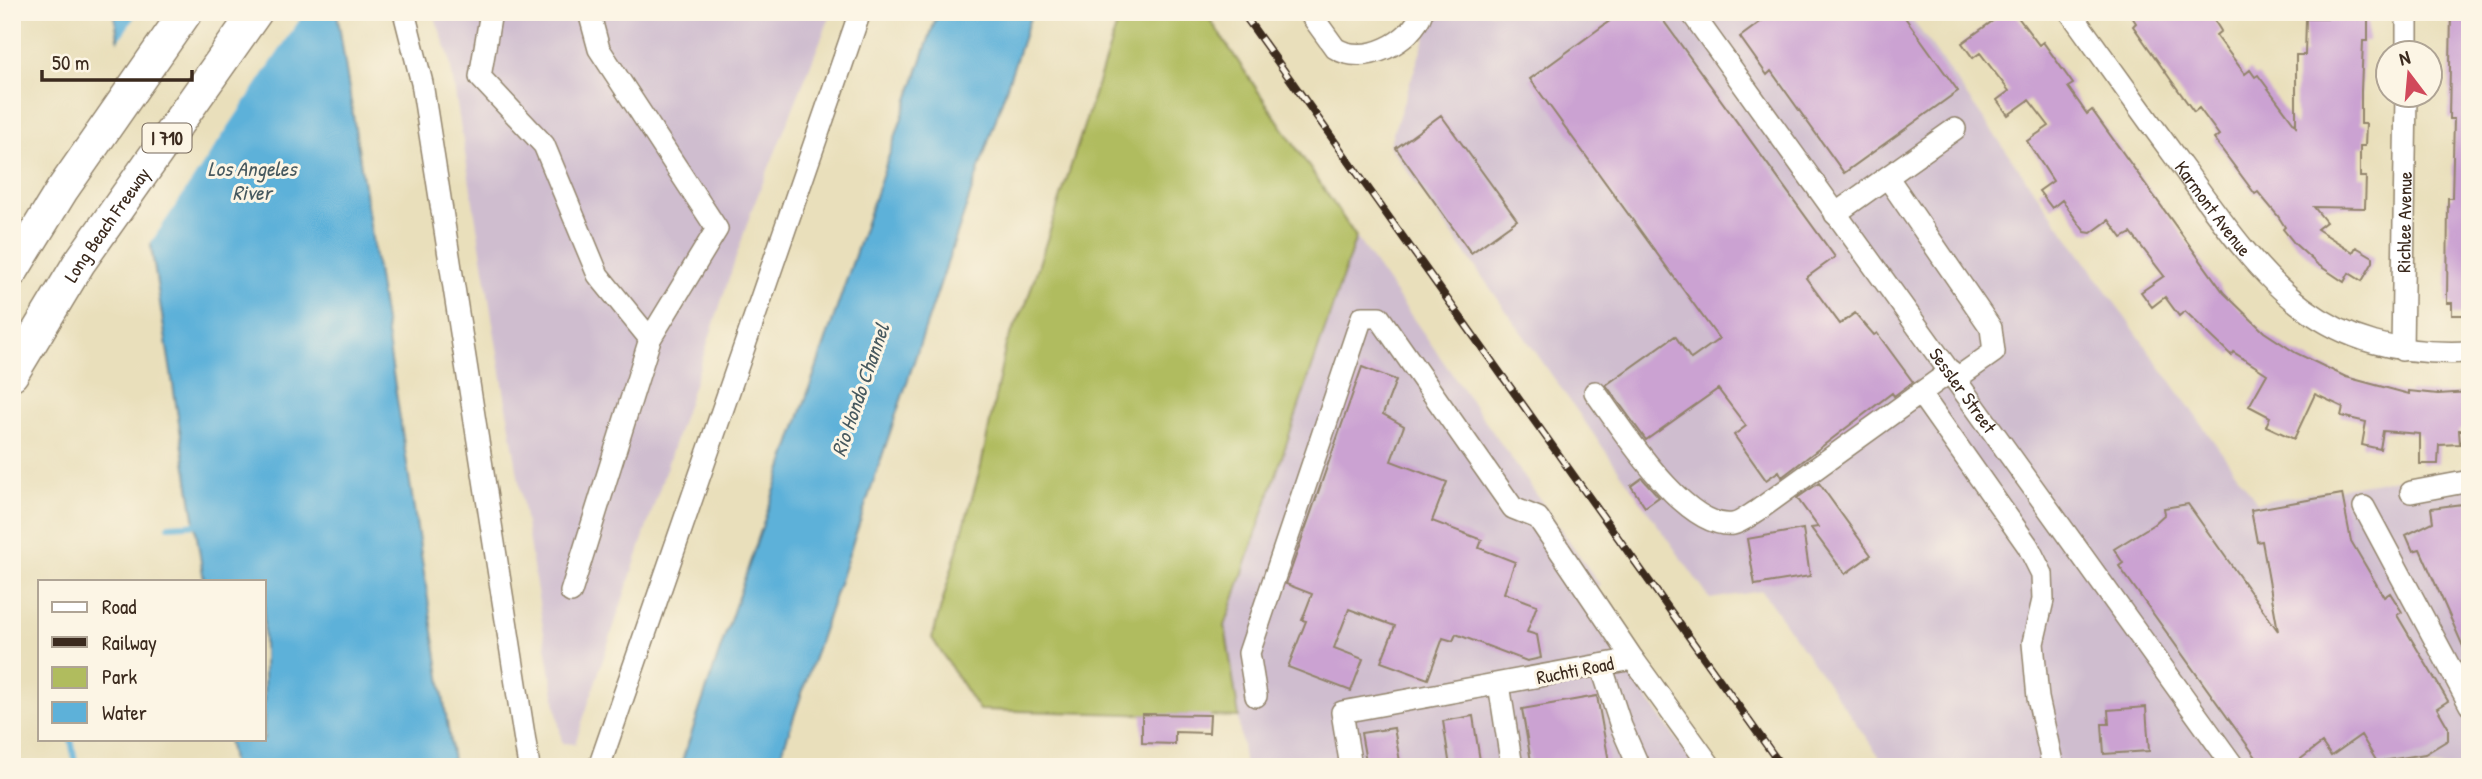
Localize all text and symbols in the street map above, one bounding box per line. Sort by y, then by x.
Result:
scale bar [42,38,192,82]
north arrow [2374,38,2444,108]
text: N [2396,44,2413,72]
text: 50 m [52,48,89,77]
road number: I 710 [142,124,192,153]
water label: Los Angeles River [208,154,298,207]
street label: Karmont Avenue [2169,155,2258,262]
street label: Long Beach Freeway [58,162,156,287]
street label: Richlee Avenue [2390,171,2418,273]
water label: Rio Hondo Channel [824,319,897,460]
street label: Sessler Street [1923,342,2003,439]
legend [38,580,266,740]
text: Road [102,592,136,621]
text: Railway [102,628,157,657]
street label: Ruchti Road [1534,650,1616,690]
text: Park [102,662,137,691]
text: Water [102,698,147,727]

